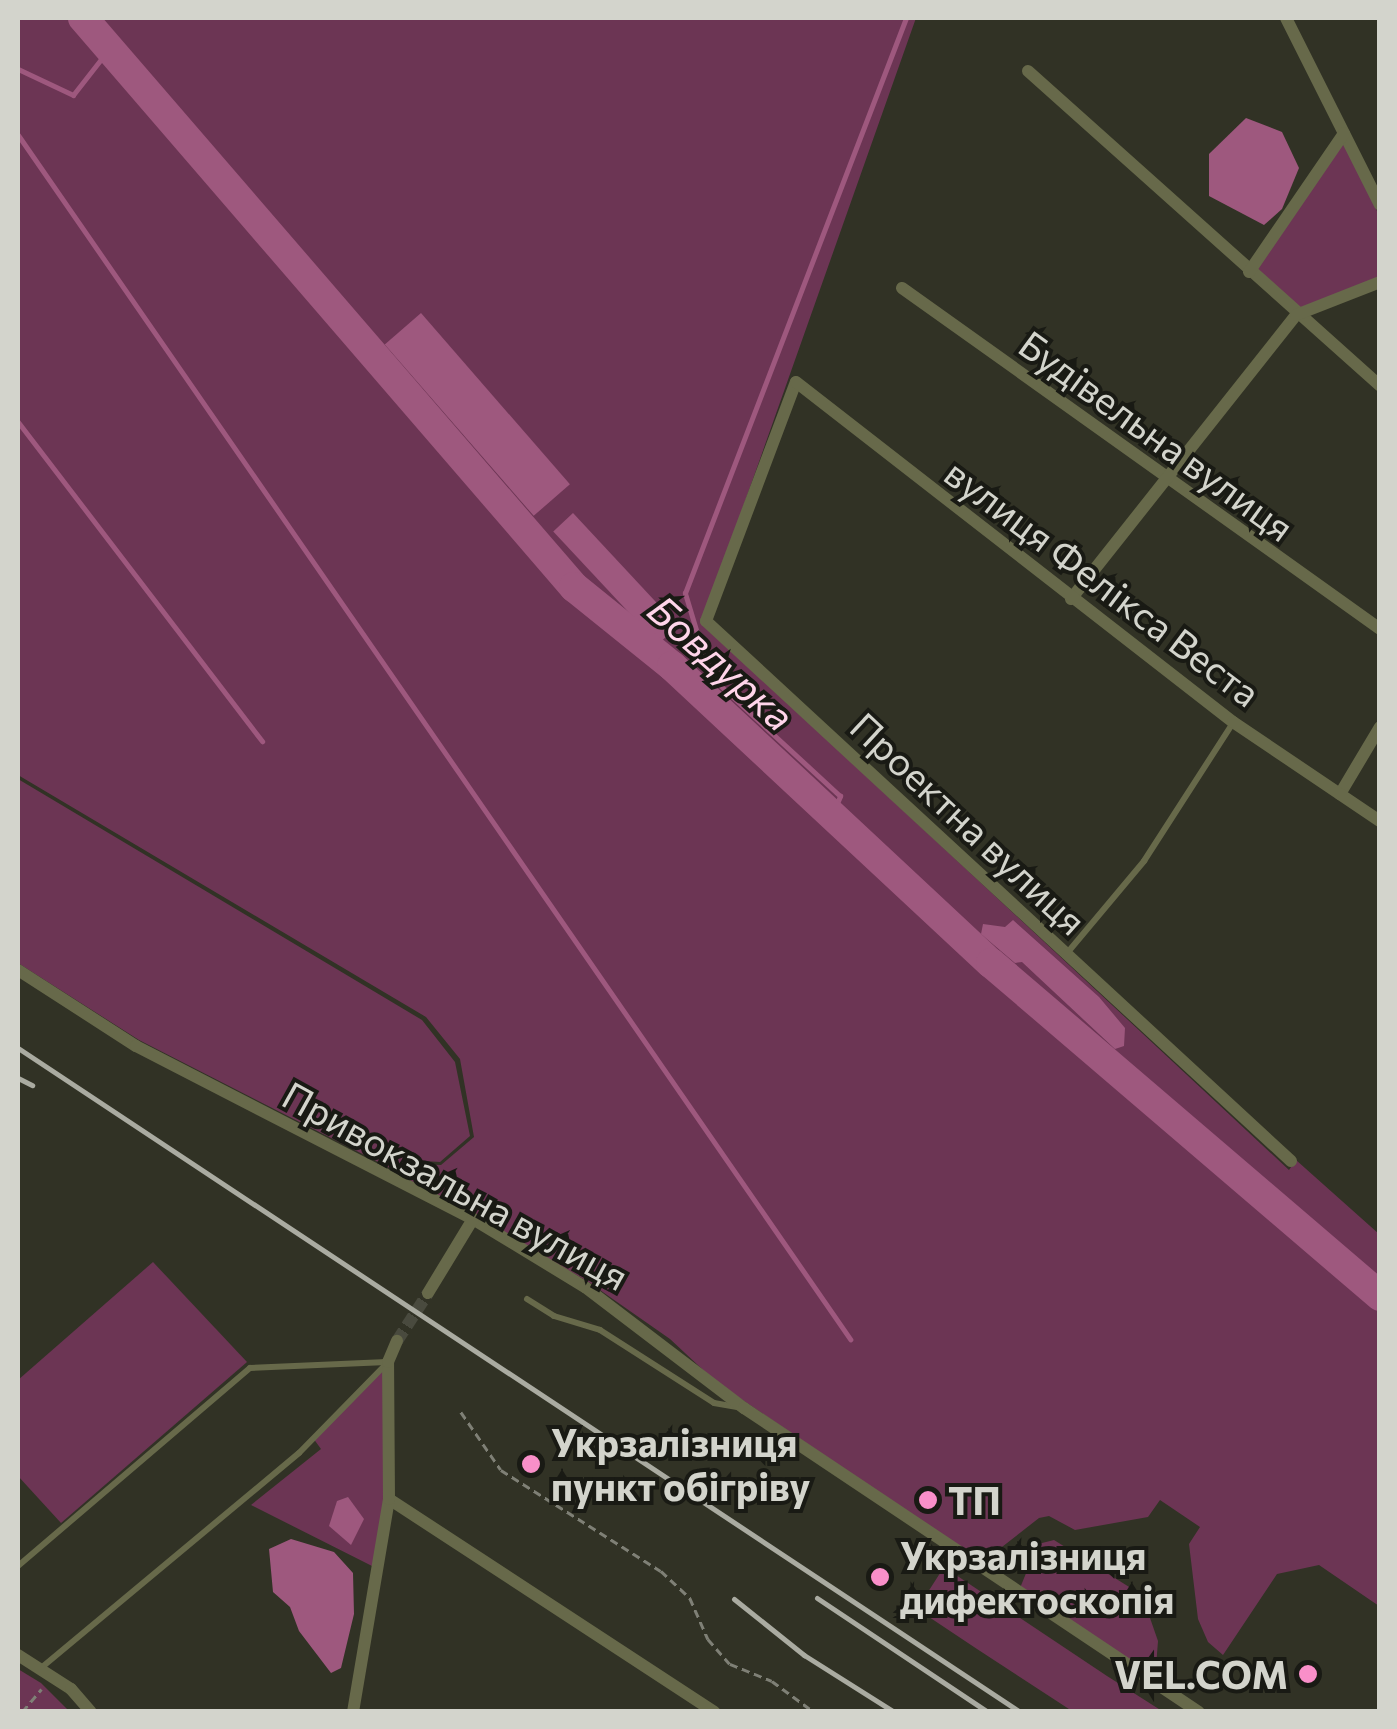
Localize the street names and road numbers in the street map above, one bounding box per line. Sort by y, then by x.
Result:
street label: Будівельна вулиця [1011,320,1303,550]
street label: вулиця Фелікса Веста [937,449,1269,715]
street label: Проектна вулиця [842,703,1096,943]
street label: Привокзальна вулиця [275,1071,637,1299]

